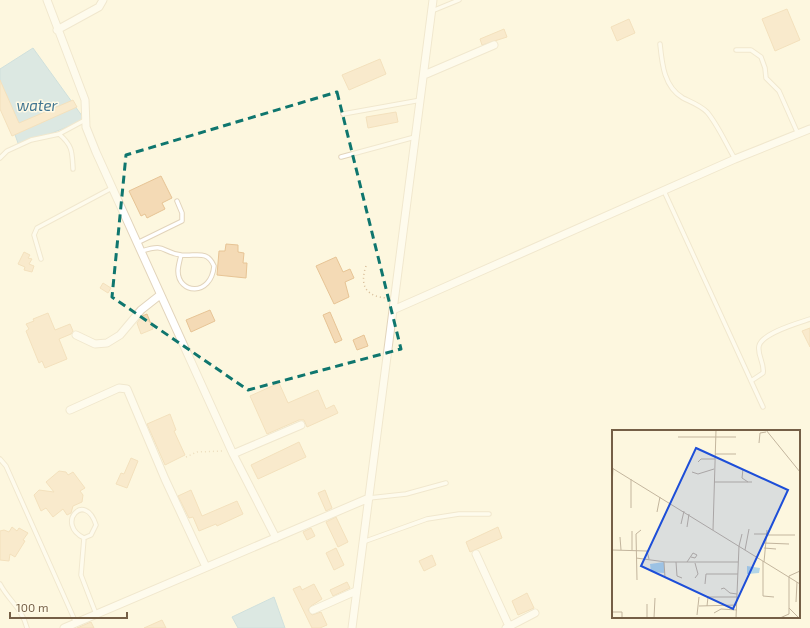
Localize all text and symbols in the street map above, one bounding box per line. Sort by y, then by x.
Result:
water label: water [16,96,59,114]
inset map [612,430,800,618]
scale bar [10,594,127,620]
text: 100 m [16,600,48,614]

